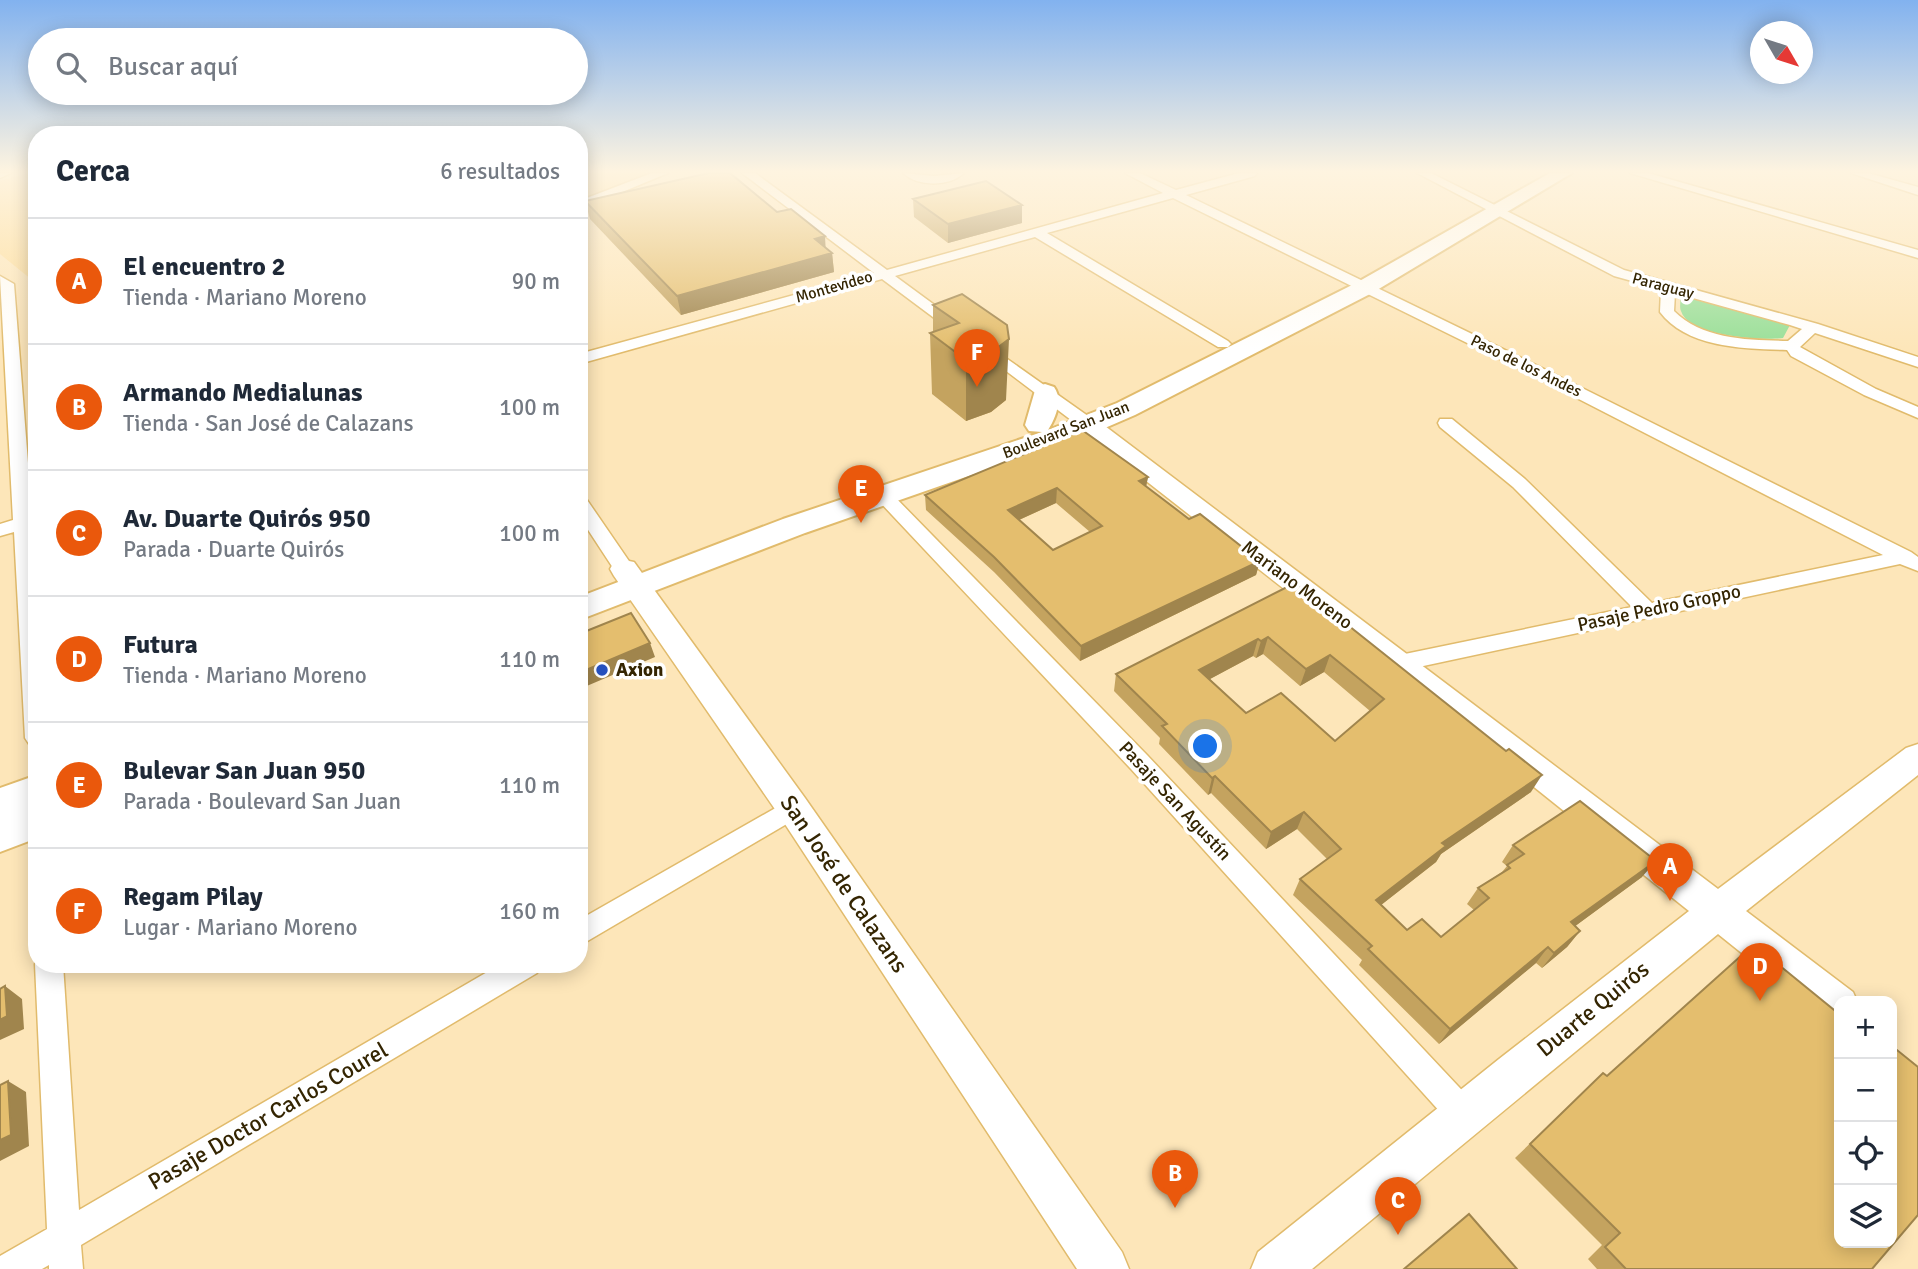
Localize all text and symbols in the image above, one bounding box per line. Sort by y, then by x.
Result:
north arrow [1750,21,1813,84]
search box [28,28,588,105]
icon: search [52,48,90,86]
text: Buscar aquí [108,51,238,83]
text: Cerca [56,153,130,190]
text: 6 resultados [440,157,560,186]
text: El encuentro 2 [123,251,286,283]
street label: Montevideo [793,266,875,308]
text: A [72,267,86,296]
text: 90 m [512,267,560,296]
street label: Paraguay [1630,268,1697,304]
text: Tienda · Mariano Moreno [123,283,367,312]
pin: F [954,329,1000,387]
street label: Paso de los Andes [1467,330,1585,402]
text: Armando Medialunas [123,377,363,409]
text: B [72,393,86,422]
text: 100 m [499,393,560,422]
street label: Boulevard San Juan [1000,397,1132,463]
text: Tienda · San José de Calazans [123,409,414,438]
pin: E [838,465,884,523]
text: Av. Duarte Quirós 950 [123,503,370,535]
text: C [72,519,86,548]
text: 100 m [499,519,560,548]
text: Parada · Duarte Quirós [123,535,344,564]
street label: Mariano Moreno [1237,535,1357,635]
street label: Pasaje Pedro Groppo [1575,579,1743,637]
text: Futura [123,629,198,661]
text: D [71,645,87,674]
text: 110 m [499,645,560,674]
place label: Axion [616,658,663,682]
text: Tienda · Mariano Moreno [123,661,367,690]
marker: Axion [594,662,610,678]
your location [1188,729,1222,763]
street label: Pasaje San Agustín [1114,736,1236,866]
text: Bulevar San Juan 950 [123,755,365,787]
text: E [72,771,86,800]
text: 110 m [499,771,560,800]
text: Parada · Boulevard San Juan [123,787,401,816]
street label: San José de Calazans [774,790,914,978]
pin: A [1647,843,1693,901]
text: Regam Pilay [123,881,263,913]
text: F [73,897,85,926]
text: 160 m [499,897,560,926]
text: Lugar · Mariano Moreno [123,913,358,942]
pin: D [1737,943,1783,1001]
street label: Duarte Quirós [1531,955,1655,1063]
map controls [1834,996,1897,1248]
button: + [1834,996,1897,1059]
street label: Pasaje Doctor Carlos Courel [143,1035,393,1197]
button: − [1834,1059,1897,1122]
button: locate [1834,1122,1897,1185]
pin: B [1152,1150,1198,1208]
pin: C [1375,1177,1421,1235]
button: layers [1834,1185,1897,1248]

